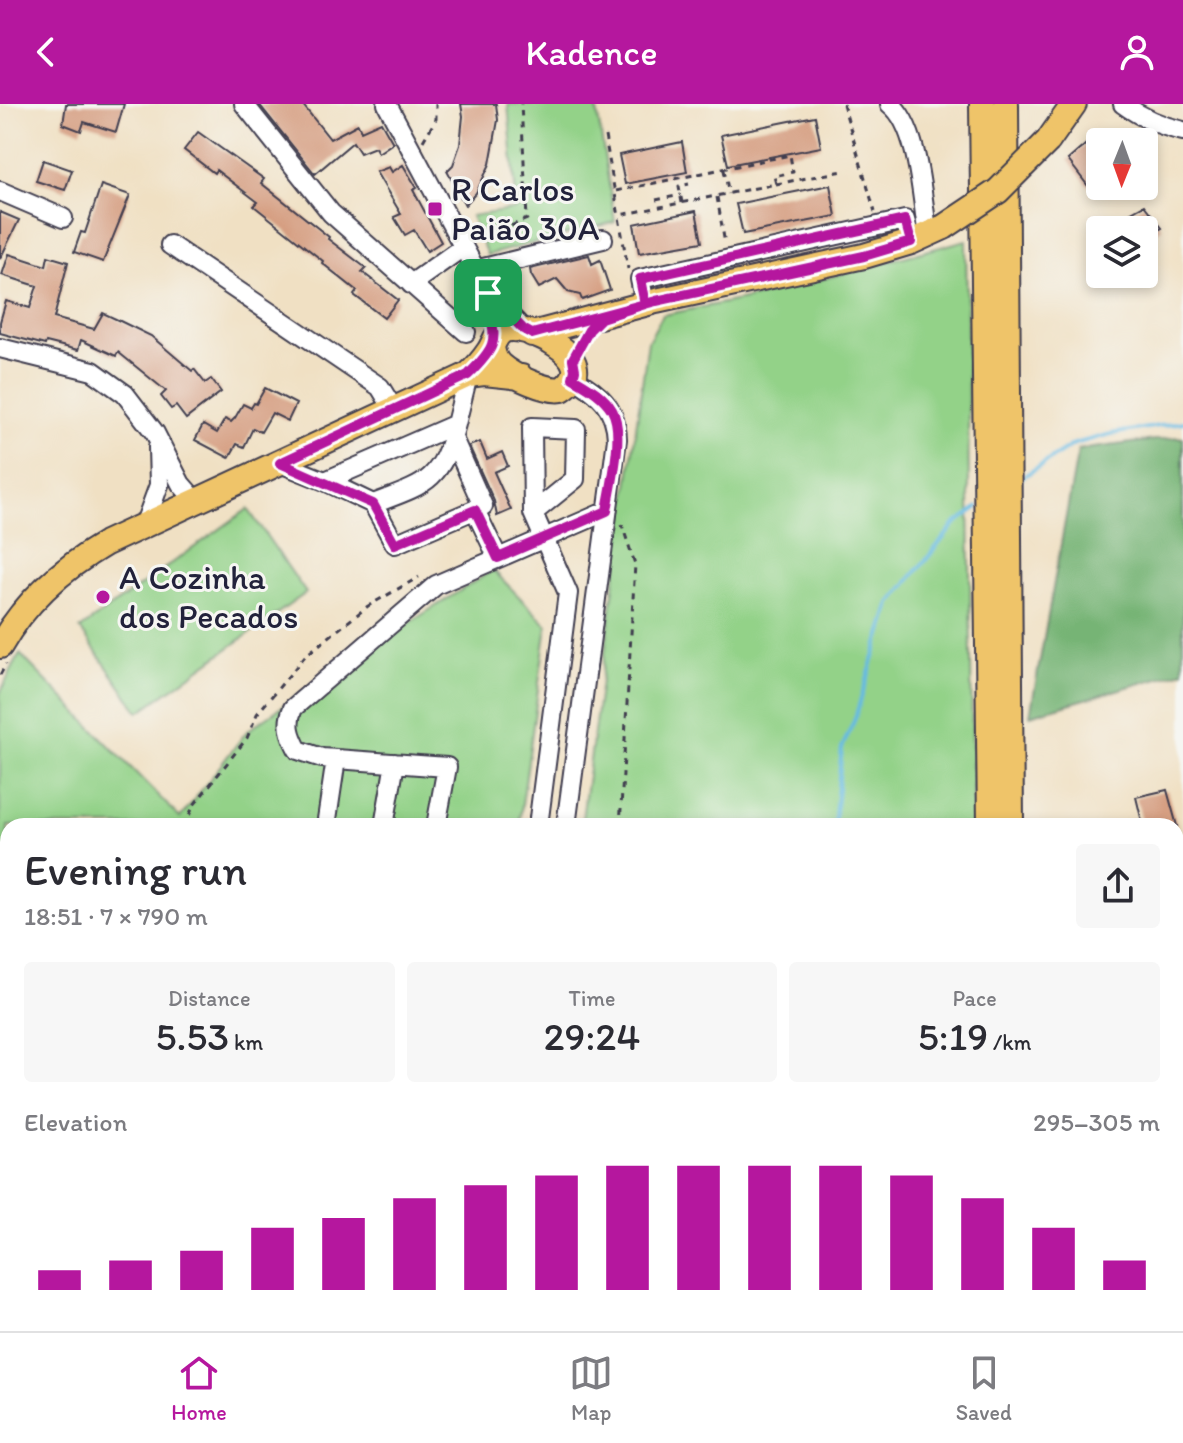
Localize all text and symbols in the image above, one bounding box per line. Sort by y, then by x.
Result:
icon: back [24,30,68,74]
icon: person [1115,30,1159,74]
text: Kadence [525,31,658,74]
north arrow [1086,128,1158,200]
map controls [1086,128,1158,288]
place label: R Carlos Paião 30A [451,169,600,249]
marker: R Carlos Paião 30A [426,200,444,218]
button: layers [1086,216,1158,288]
pin [454,259,522,327]
icon: arrive [466,271,510,315]
place label: A Cozinha dos Pecados [119,557,298,637]
marker: A Cozinha dos Pecados [94,588,112,606]
text: Evening run [24,843,247,896]
button: share [1076,844,1160,928]
text: 18:51 · 7 × 790 m [24,900,208,932]
text: Distance [168,985,251,1012]
text: Time [569,985,615,1012]
text: Pace [953,985,997,1012]
text: 5.53 [155,1012,229,1060]
text: 29:24 [544,1012,640,1060]
text: 5:19 [918,1012,988,1060]
text: km [229,1029,263,1056]
text: /km [988,1029,1031,1056]
text: Elevation [24,1106,127,1138]
text: 295–305 m [1033,1106,1160,1138]
tab: Home [171,1351,227,1426]
tab: Map [569,1351,613,1426]
tab: Saved [956,1351,1012,1426]

